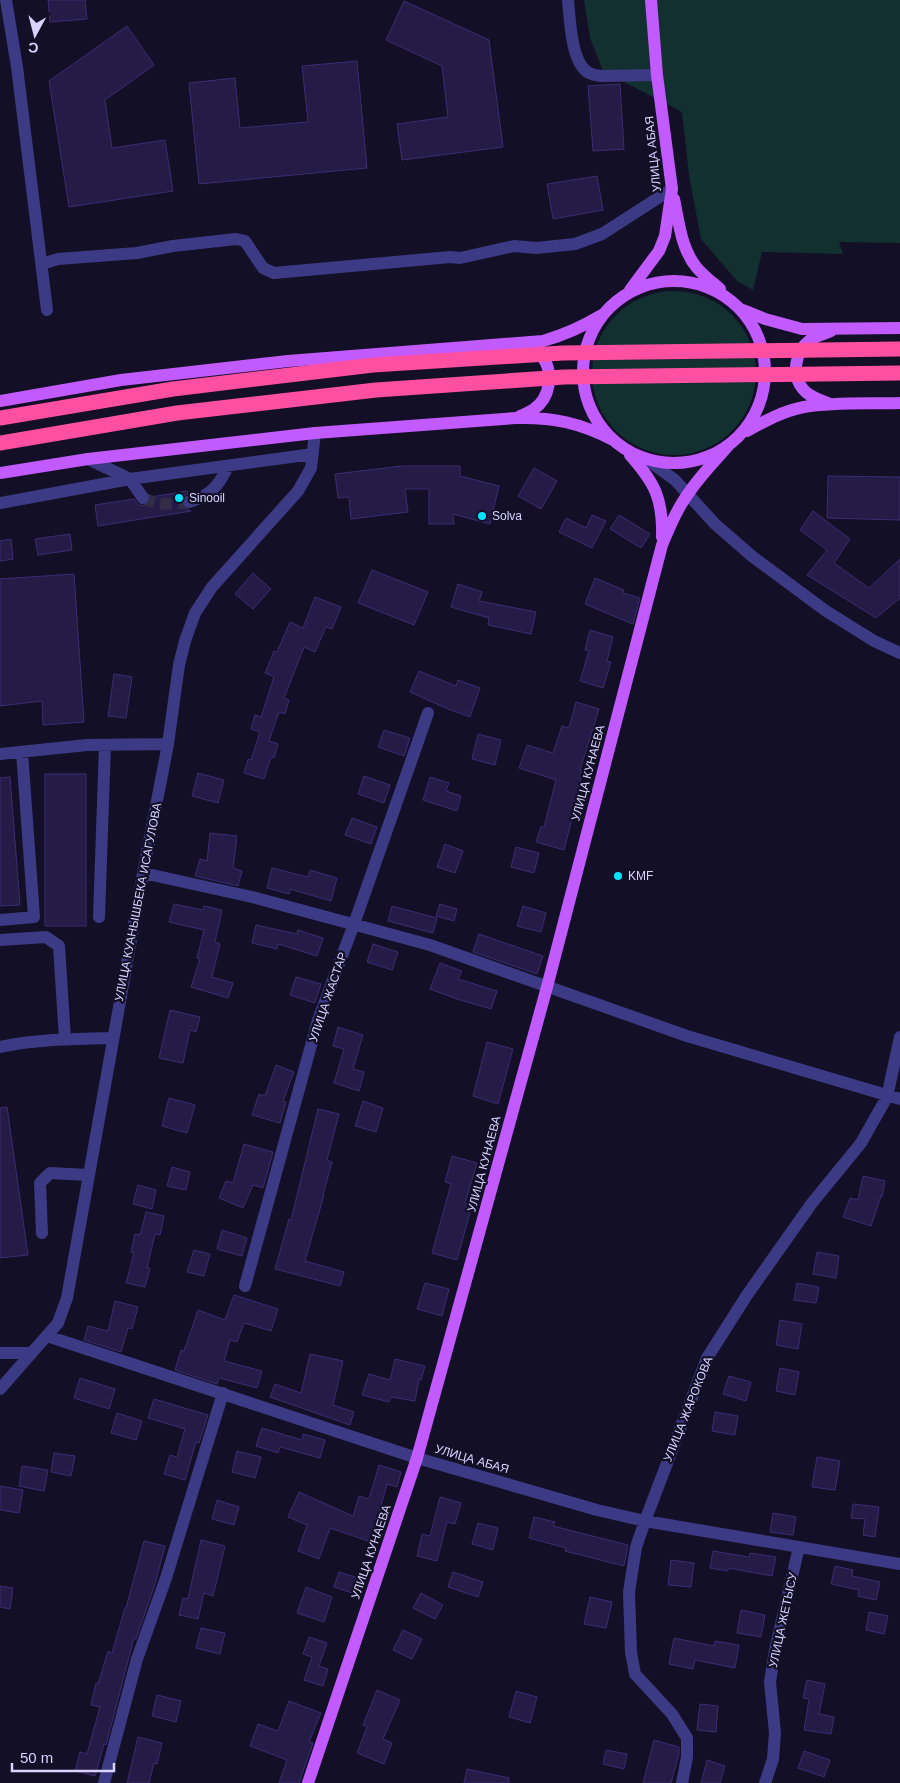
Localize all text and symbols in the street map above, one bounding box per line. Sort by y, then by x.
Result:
north arrow [10,10,60,60]
text: С [27,39,39,56]
street label: УЛИЦА АБАЯ [642,115,664,193]
place label: Sinooil [189,491,225,505]
marker: Sinooil [173,492,185,504]
place label: Solva [492,509,522,523]
marker: Solva [476,510,488,522]
street label: УЛИЦА КУНАЕВА [568,723,608,823]
street label: УЛИЦА КУАНЫШБЕКА ИСАГУЛОВА [112,802,164,1002]
place label: KMF [628,869,653,883]
marker: KMF [612,870,624,882]
street label: УЛИЦА ЖАСТАР [306,950,350,1044]
street label: УЛИЦА КУНАЕВА [464,1114,504,1214]
street label: УЛИЦА ЖАРОКОВА [661,1354,715,1464]
street label: УЛИЦА АБАЯ [433,1442,511,1476]
street label: УЛИЦА КУНАЕВА [348,1503,394,1601]
street label: УЛИЦА ЖЕТЫСУ [766,1571,800,1669]
scale bar [12,1740,115,1772]
text: 50 m [20,1749,53,1766]

